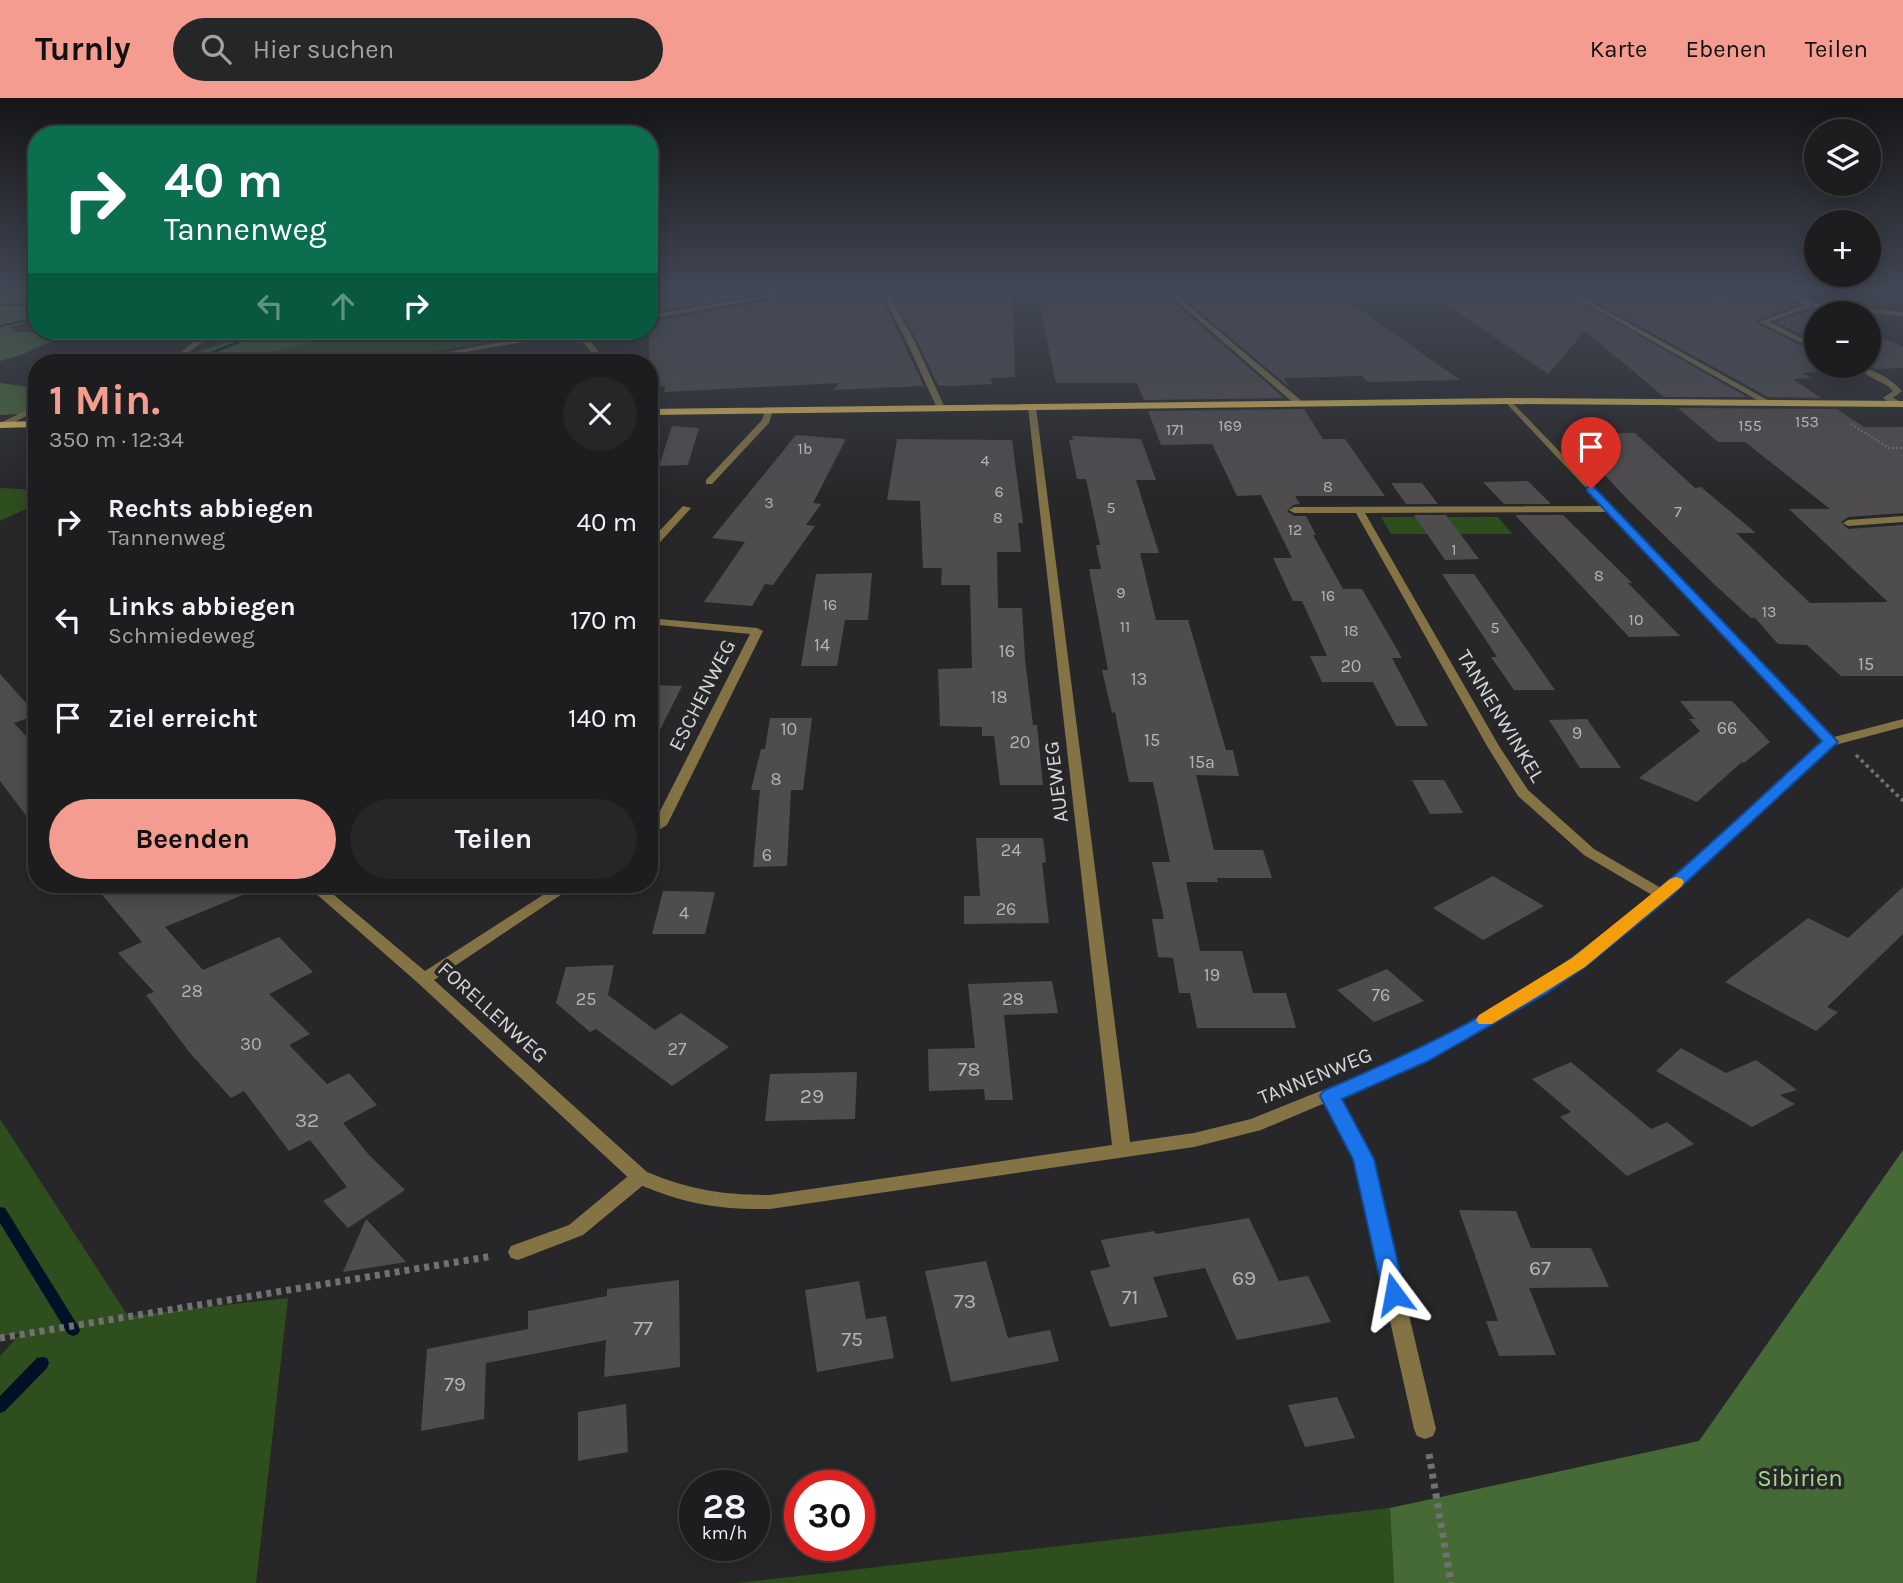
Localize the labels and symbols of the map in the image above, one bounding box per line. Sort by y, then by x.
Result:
house number: 153 [1795,412,1819,431]
house number: 169 [1218,416,1242,435]
house number: 155 [1738,416,1762,435]
pin [1561,417,1621,489]
house number: 171 [1166,420,1184,439]
house number: 1b [798,439,812,458]
house number: 4 [981,451,990,470]
house number: 8 [1323,477,1333,496]
house number: 6 [994,482,1004,501]
house number: 3 [764,493,774,512]
house number: 5 [1106,498,1116,517]
house number: 7 [1674,502,1682,521]
house number: 8 [993,508,1003,527]
house number: 12 [1288,520,1302,539]
house number: 1 [1451,540,1457,559]
house number: 8 [1594,566,1604,585]
house number: 9 [1116,583,1126,602]
house number: 16 [1321,586,1335,605]
house number: 16 [823,595,837,614]
house number: 13 [1762,602,1776,621]
house number: 10 [1629,610,1643,629]
house number: 11 [1120,617,1130,636]
house number: 5 [1490,618,1500,637]
house number: 18 [1343,621,1359,640]
house number: 14 [814,634,830,656]
street label: ESCHENWEG [664,635,740,755]
house number: 16 [999,640,1015,662]
street label: TANNENWINKEL [1452,646,1550,787]
house number: 15 [1858,653,1874,675]
house number: 20 [1340,655,1362,677]
house number: 13 [1131,668,1147,690]
house number: 18 [990,686,1008,708]
house number: 66 [1717,717,1737,739]
house number: 10 [781,718,797,740]
house number: 9 [1572,722,1582,744]
house number: 15 [1144,729,1160,751]
house number: 20 [1009,731,1031,753]
street label: AUEWEG [1039,740,1073,824]
house number: 15a [1189,751,1215,773]
house number: 8 [770,768,782,790]
house number: 24 [1001,839,1021,861]
house number: 6 [762,844,772,866]
house number: 26 [996,898,1016,920]
house number: 4 [679,902,689,924]
street label: FORELLENWEG [433,957,553,1067]
house number: 19 [1204,964,1220,986]
house number: 28 [181,980,203,1002]
house number: 76 [1372,984,1390,1006]
house number: 25 [576,988,596,1010]
house number: 28 [1002,988,1024,1010]
house number: 30 [240,1033,262,1055]
house number: 27 [668,1038,687,1060]
street label: TANNENWEG [1255,1042,1375,1110]
house number: 78 [958,1057,980,1081]
house number: 29 [800,1084,824,1108]
house number: 32 [295,1108,319,1132]
house number: 67 [1529,1256,1551,1280]
position arrow [1357,1257,1431,1331]
house number: 69 [1232,1266,1256,1290]
house number: 71 [1122,1285,1138,1309]
house number: 73 [954,1289,976,1313]
house number: 77 [633,1316,653,1340]
house number: 75 [841,1327,863,1351]
house number: 79 [444,1372,466,1396]
park label: Sibirien [1757,1464,1843,1492]
speed limit sign: 30 [784,1470,875,1561]

